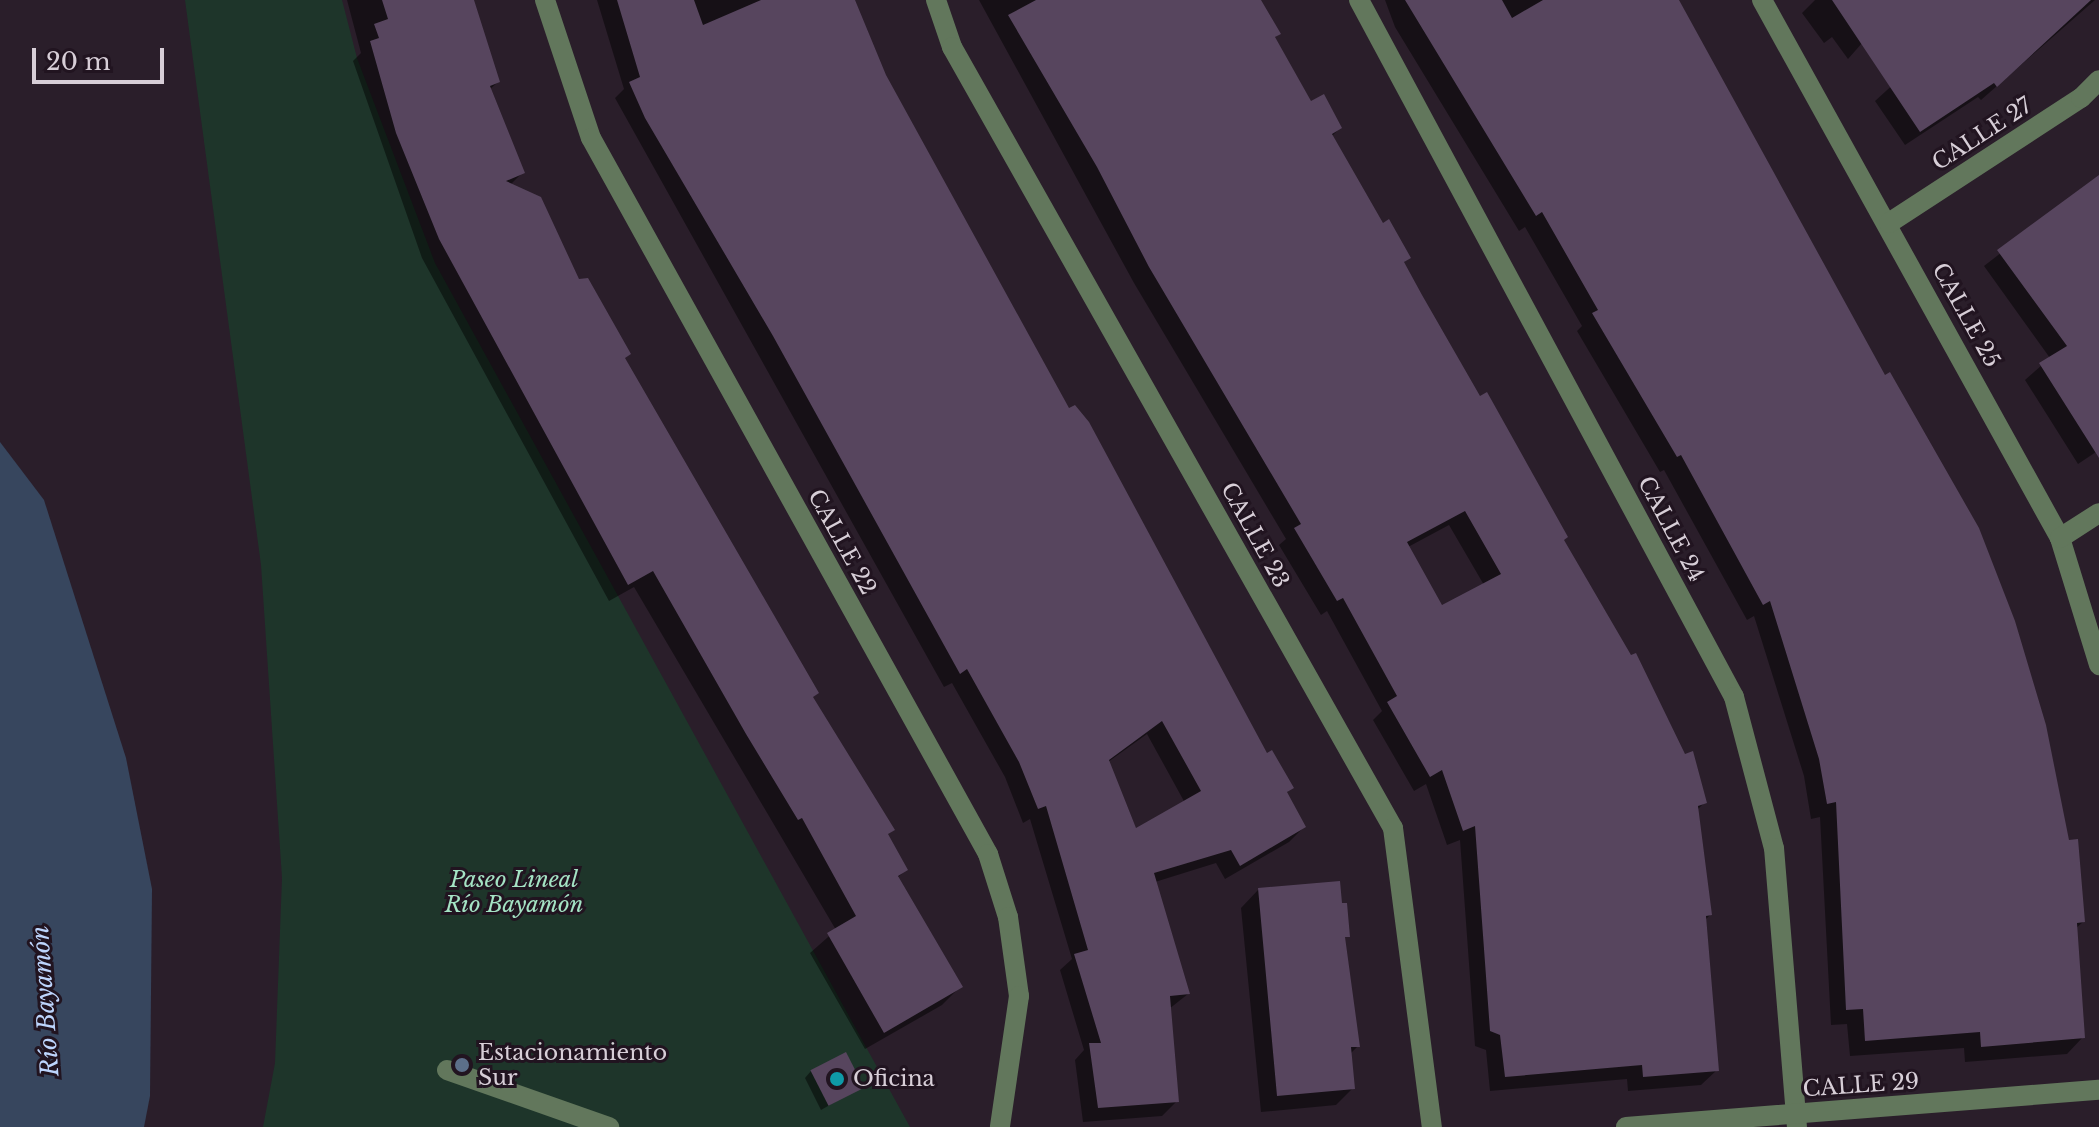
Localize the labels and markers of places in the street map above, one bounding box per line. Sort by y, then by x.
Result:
place label: Estacionamiento Sur [478,1039,667,1090]
marker: Estacionamiento Sur [453,1056,471,1074]
place label: Oficina [853,1066,935,1092]
marker: Oficina [828,1070,846,1088]

